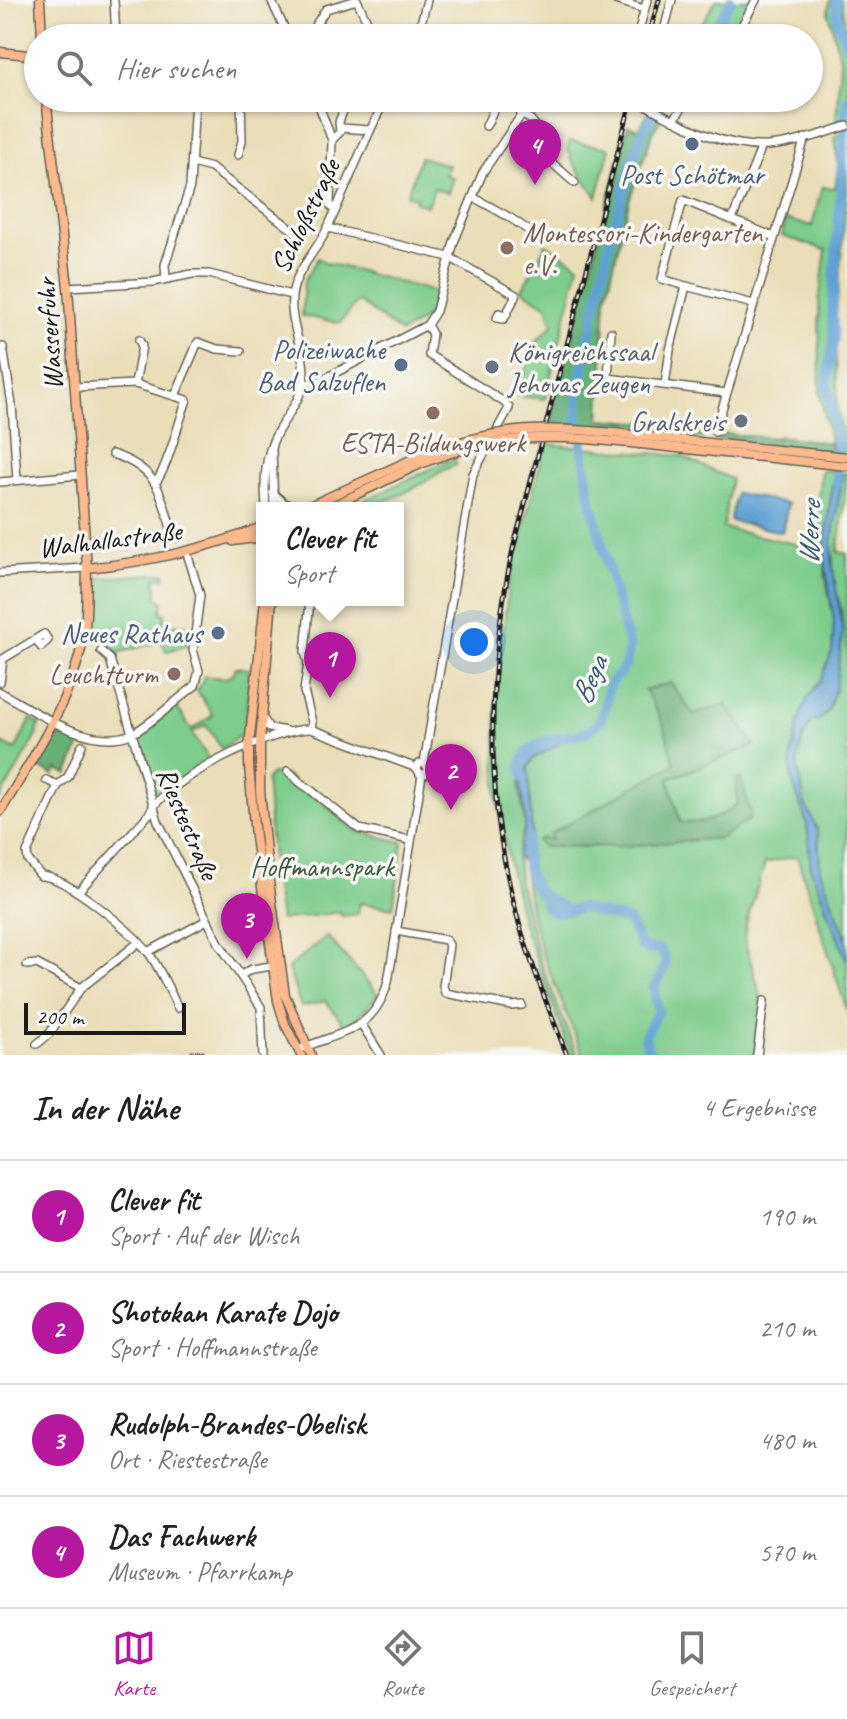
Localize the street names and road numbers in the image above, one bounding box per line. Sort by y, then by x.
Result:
street label: Schloßstraße [262,151,348,279]
street label: Wasserfuhr [28,275,70,391]
street label: Walhallastraße [37,513,185,565]
street label: Riestestraße [149,762,228,886]

